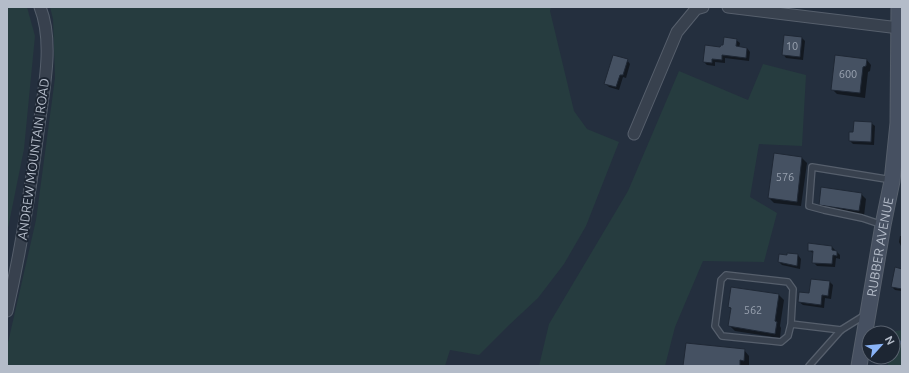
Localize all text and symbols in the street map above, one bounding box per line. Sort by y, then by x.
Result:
house number: 10 [786,40,798,52]
house number: 600 [839,68,857,80]
street label: ANDREW MOUNTAIN ROAD [15,77,51,241]
house number: 576 [776,171,794,183]
street label: RUBBER AVENUE [864,196,896,298]
house number: 562 [744,304,762,316]
north arrow [861,325,901,365]
text: N [883,334,897,347]

